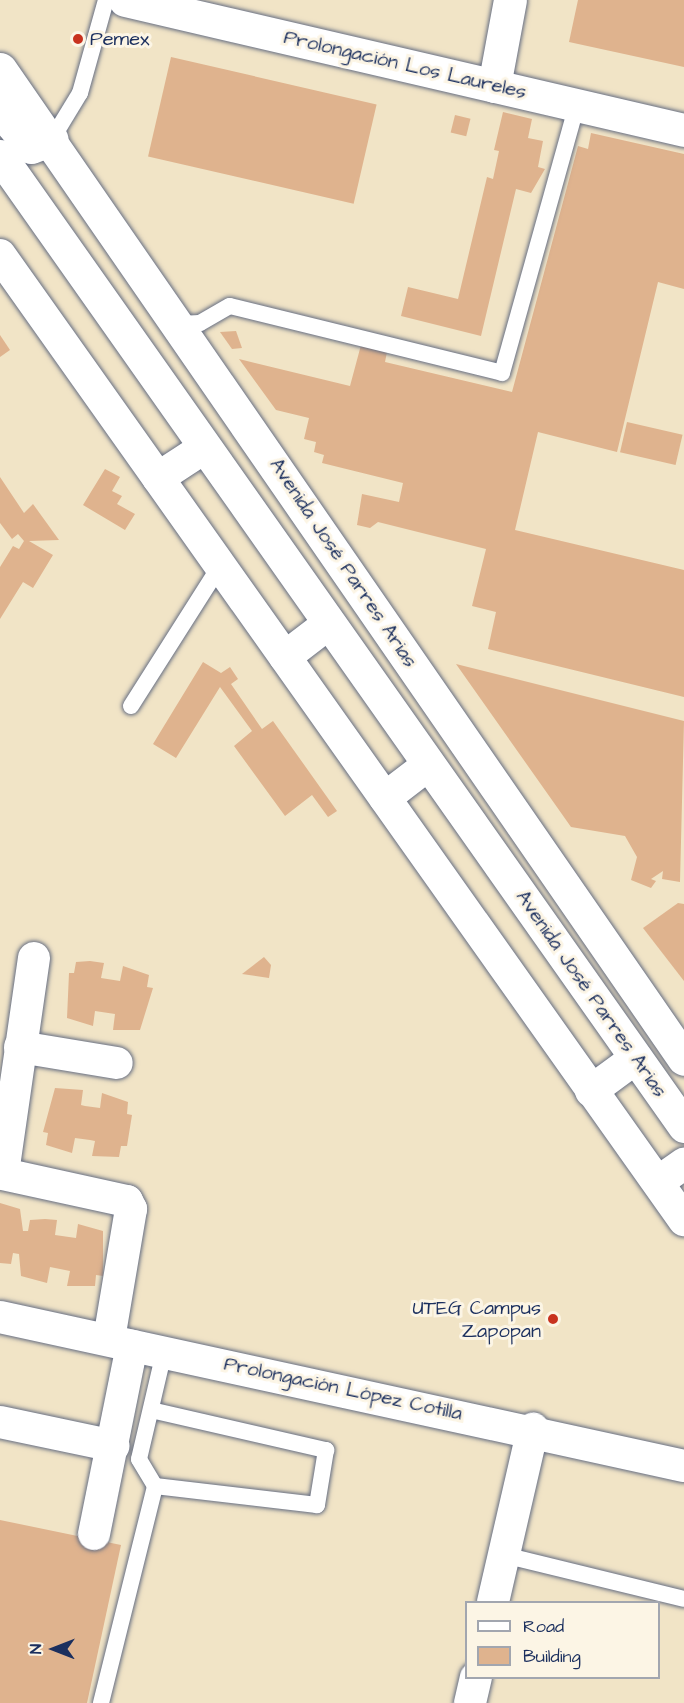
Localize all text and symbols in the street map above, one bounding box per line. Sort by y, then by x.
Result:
street label: Prolongación Los Laureles [281,25,529,105]
place label: Pemex [90,27,149,51]
marker: Pemex [71,32,85,46]
street label: Avenida José Parres Arias [264,454,422,672]
street label: Avenida José Parres Arias [510,886,672,1102]
place label: UTEG Campus Zapopan [412,1296,541,1343]
marker: UTEG Campus Zapopan [546,1312,560,1326]
street label: Prolongación López Cotilla [222,1352,464,1426]
legend [465,1601,660,1679]
text: Road [523,1614,564,1639]
north arrow [24,1619,84,1679]
text: N [25,1644,47,1654]
text: Building [523,1644,581,1669]

